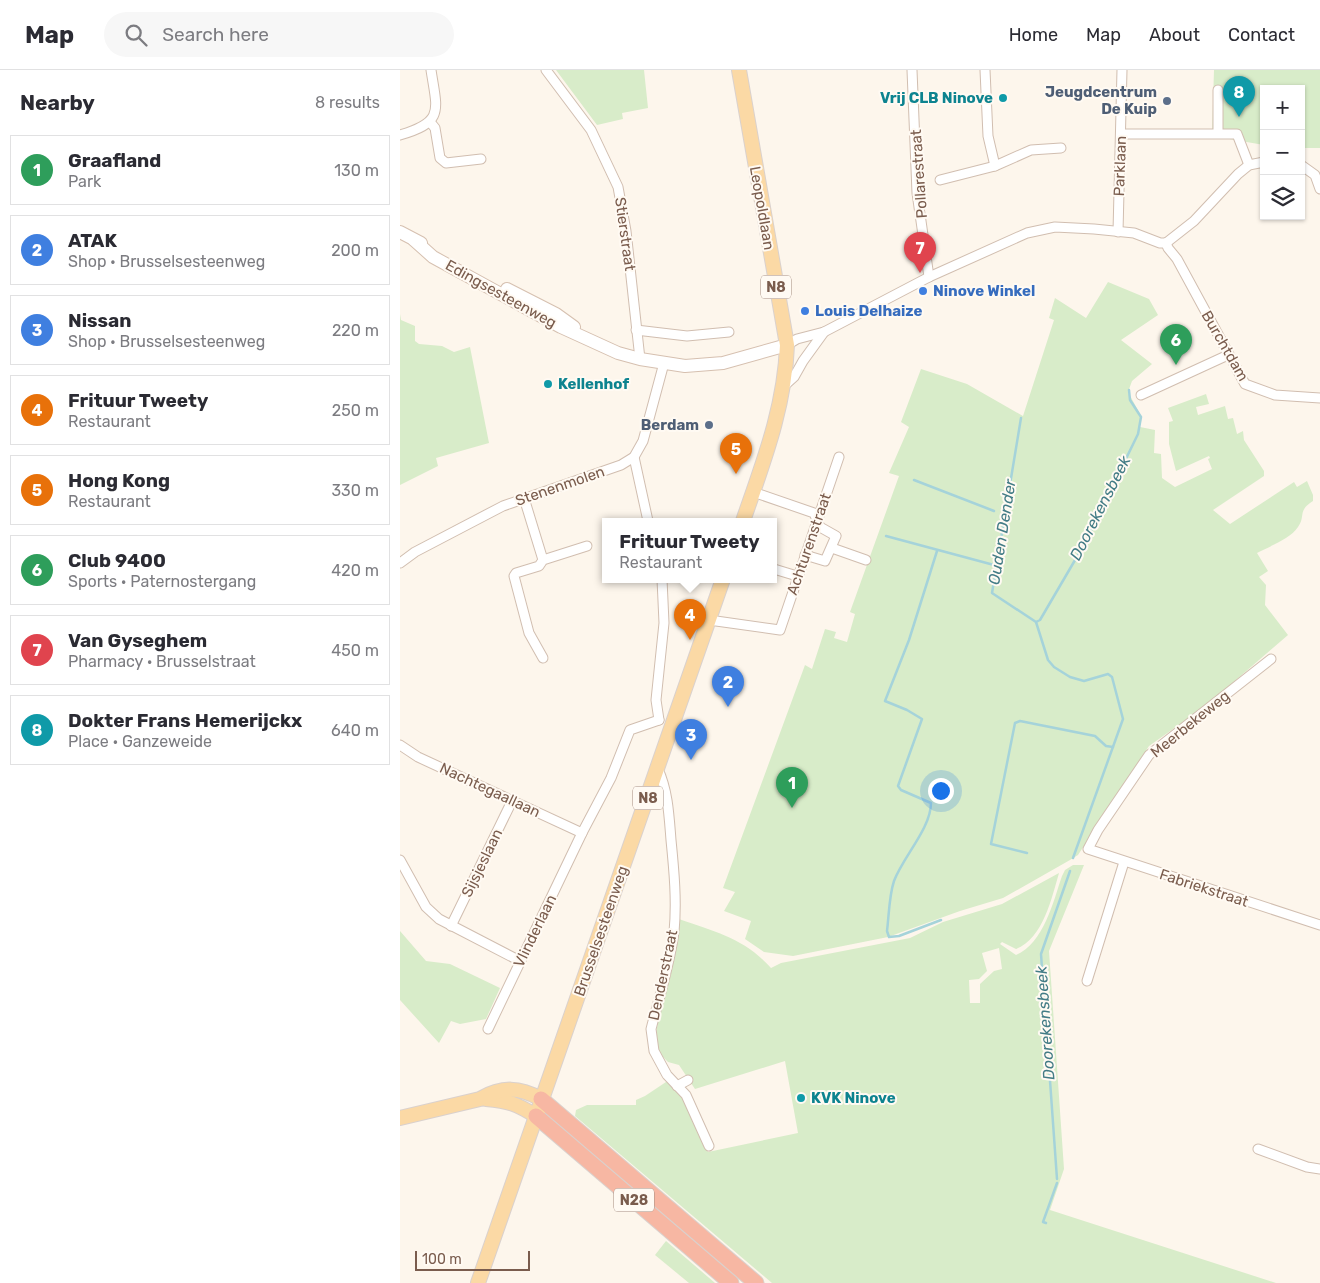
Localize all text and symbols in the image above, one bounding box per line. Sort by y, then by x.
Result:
search box [104,12,454,57]
text: Map [25,21,74,49]
icon: search [122,21,150,49]
text: Search here [162,23,269,46]
text: Home [1009,24,1058,46]
text: Map [1086,24,1121,46]
text: About [1149,24,1200,46]
text: Contact [1228,24,1295,46]
pin: 8 [1223,76,1255,117]
place label: Jeugdcentrum De Kuip [1045,83,1157,118]
map controls [1260,85,1305,220]
button: + [1260,85,1305,130]
place label: Vrij CLB Ninove [880,89,993,107]
text: Nearby [20,90,95,115]
marker: Vrij CLB Ninove [997,92,1009,104]
text: 8 results [315,93,380,112]
marker: Jeugdcentrum De Kuip [1161,95,1173,107]
street label: Pollarestraat [907,129,931,219]
button: − [1260,130,1305,175]
street label: Parklaan [1110,135,1130,197]
text: Graafland [68,149,161,172]
text: 1 [33,161,41,180]
text: 130 m [334,161,379,180]
street label: Leopoldlaan [746,165,778,251]
text: Park [68,172,101,191]
button: layers [1260,175,1305,220]
street label: Stierstraat [611,196,639,272]
text: ATAK [68,229,117,252]
pin: 7 [904,232,936,273]
text: 2 [32,241,42,260]
text: 200 m [331,241,379,260]
text: Shop · Brusselsesteenweg [68,252,265,271]
street label: Edingsesteenweg [442,256,560,332]
road number: N8 [761,276,791,298]
place label: Ninove Winkel [933,282,1035,300]
marker: Ninove Winkel [917,285,929,297]
place label: Louis Delhaize [815,302,922,320]
marker: Louis Delhaize [799,305,811,317]
street label: Burchtdam [1198,308,1252,384]
text: Nissan [68,309,132,332]
text: 3 [32,321,42,340]
text: 220 m [332,321,379,340]
pin: 6 [1160,324,1192,365]
text: Shop · Brusselsesteenweg [68,332,265,351]
place label: Kellenhof [558,375,629,393]
marker: Kellenhof [542,378,554,390]
text: Frituur Tweety [68,389,208,412]
text: 4 [32,401,42,420]
text: 250 m [332,401,379,420]
text: Restaurant [68,412,151,431]
place label: Berdam [641,416,699,434]
marker: Berdam [703,419,715,431]
pin: 5 [720,433,752,474]
water label: Doorekensbeek [1066,452,1135,563]
street label: Stenenmolen [513,462,607,510]
text: Hong Kong [68,469,170,492]
water label: Ouden Dender [984,477,1020,586]
text: 5 [32,481,42,500]
text: 330 m [331,481,379,500]
street label: Achturenstraat [783,491,835,597]
text: Restaurant [68,492,151,511]
popup [602,518,777,583]
text: Frituur Tweety [619,530,760,553]
text: Club 9400 [68,549,166,572]
text: Restaurant [619,553,702,572]
text: 6 [32,561,42,580]
text: 420 m [331,561,379,580]
text: Sports · Paternostergang [68,572,256,591]
pin: 4 [674,599,706,640]
text: Van Gyseghem [68,629,207,652]
text: 7 [32,641,42,660]
text: 450 m [331,641,379,660]
text: Pharmacy · Brusselstraat [68,652,256,671]
pin: 2 [712,666,744,707]
street label: Meerbekeweg [1147,687,1233,761]
text: Dokter Frans Hemerijckx [68,709,302,732]
pin: 3 [675,719,707,760]
text: 8 [32,721,42,740]
text: 640 m [331,721,379,740]
text: Place · Ganzeweide [68,732,212,751]
street label: Nachtegaallaan [437,759,543,821]
pin: 1 [776,767,808,808]
your location [928,778,954,804]
road number: N8 [633,786,663,810]
street label: Sijsjeslaan [458,826,506,900]
street label: Brusselsesteenweg [570,863,632,999]
street label: Fabriekstraat [1157,865,1251,911]
street label: Vlinderlaan [510,892,560,970]
street label: Denderstraat [645,928,681,1022]
water label: Doorekensbeek [1031,964,1058,1081]
place label: KVK Ninove [811,1089,896,1107]
marker: KVK Ninove [795,1092,807,1104]
road number: N28 [614,1188,654,1212]
scale bar [415,1248,530,1271]
text: 100 m [422,1251,462,1268]

